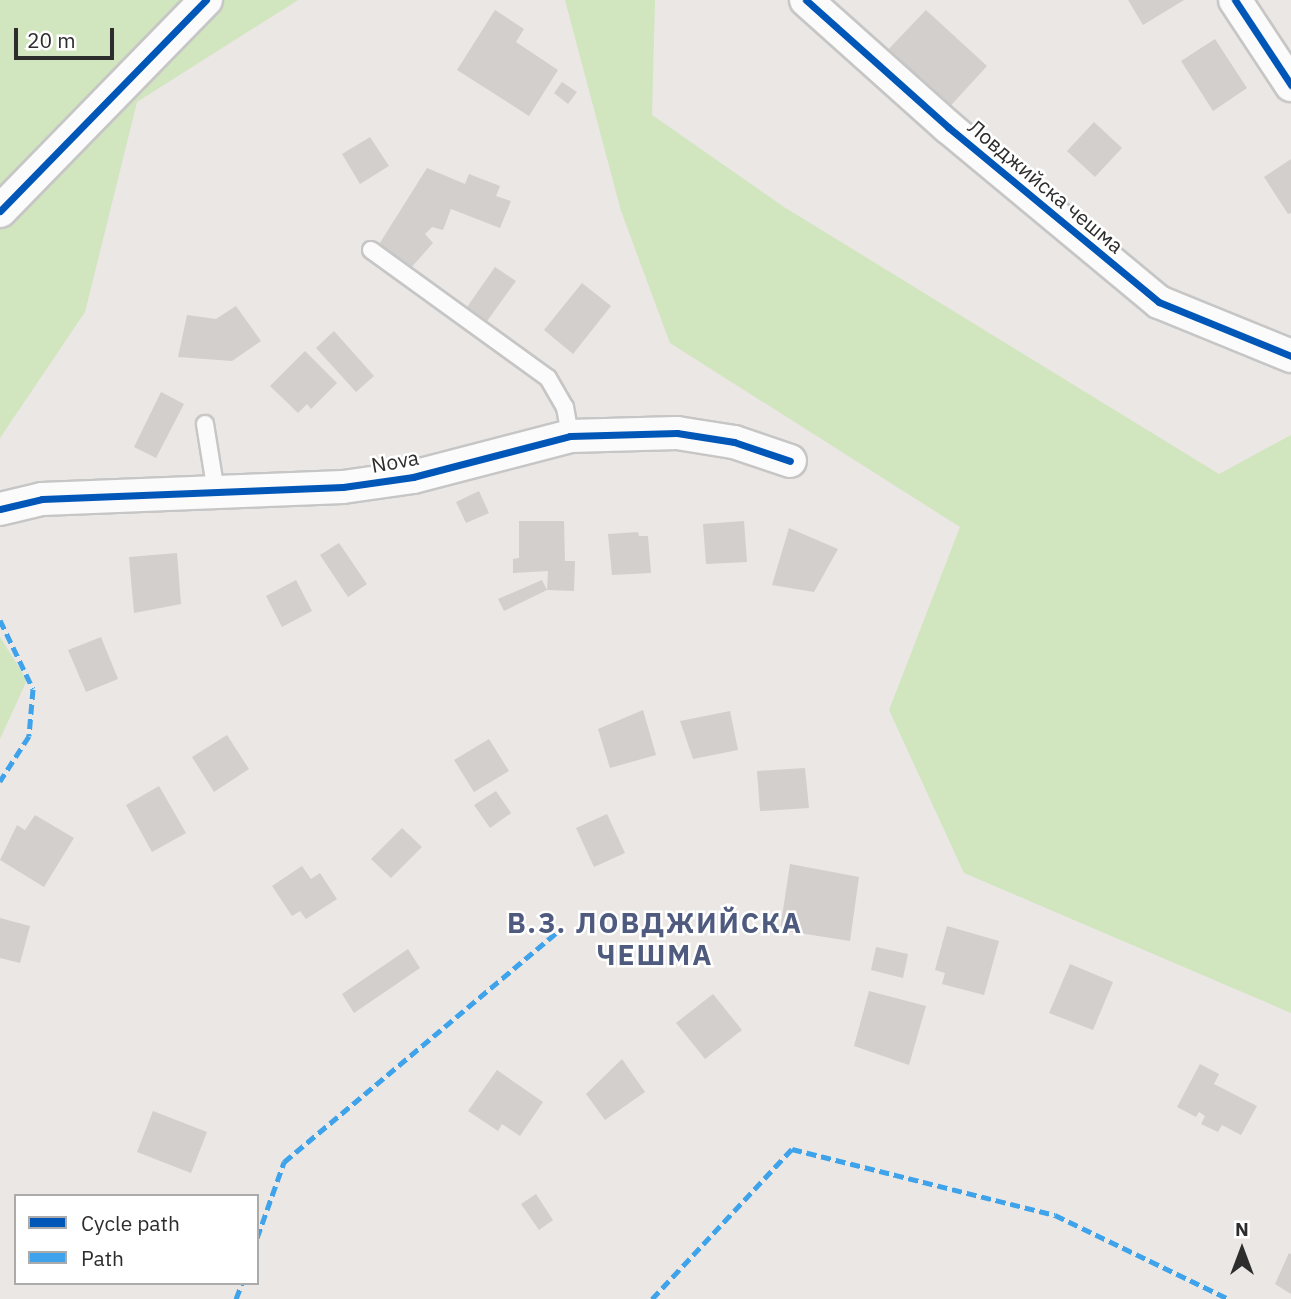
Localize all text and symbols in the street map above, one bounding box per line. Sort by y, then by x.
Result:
scale bar [18,14,117,58]
text: 20 m [27,26,76,54]
street label: Ловджийска чешма [963,114,1129,258]
street label: Nova [369,444,421,478]
district label: В.З. ЛОВДЖИЙСКА ЧЕШМА [509,906,801,972]
legend [14,1194,259,1285]
text: Cycle path [81,1209,180,1237]
north arrow [1207,1215,1277,1285]
text: N [1235,1217,1249,1241]
text: Path [81,1244,124,1272]

